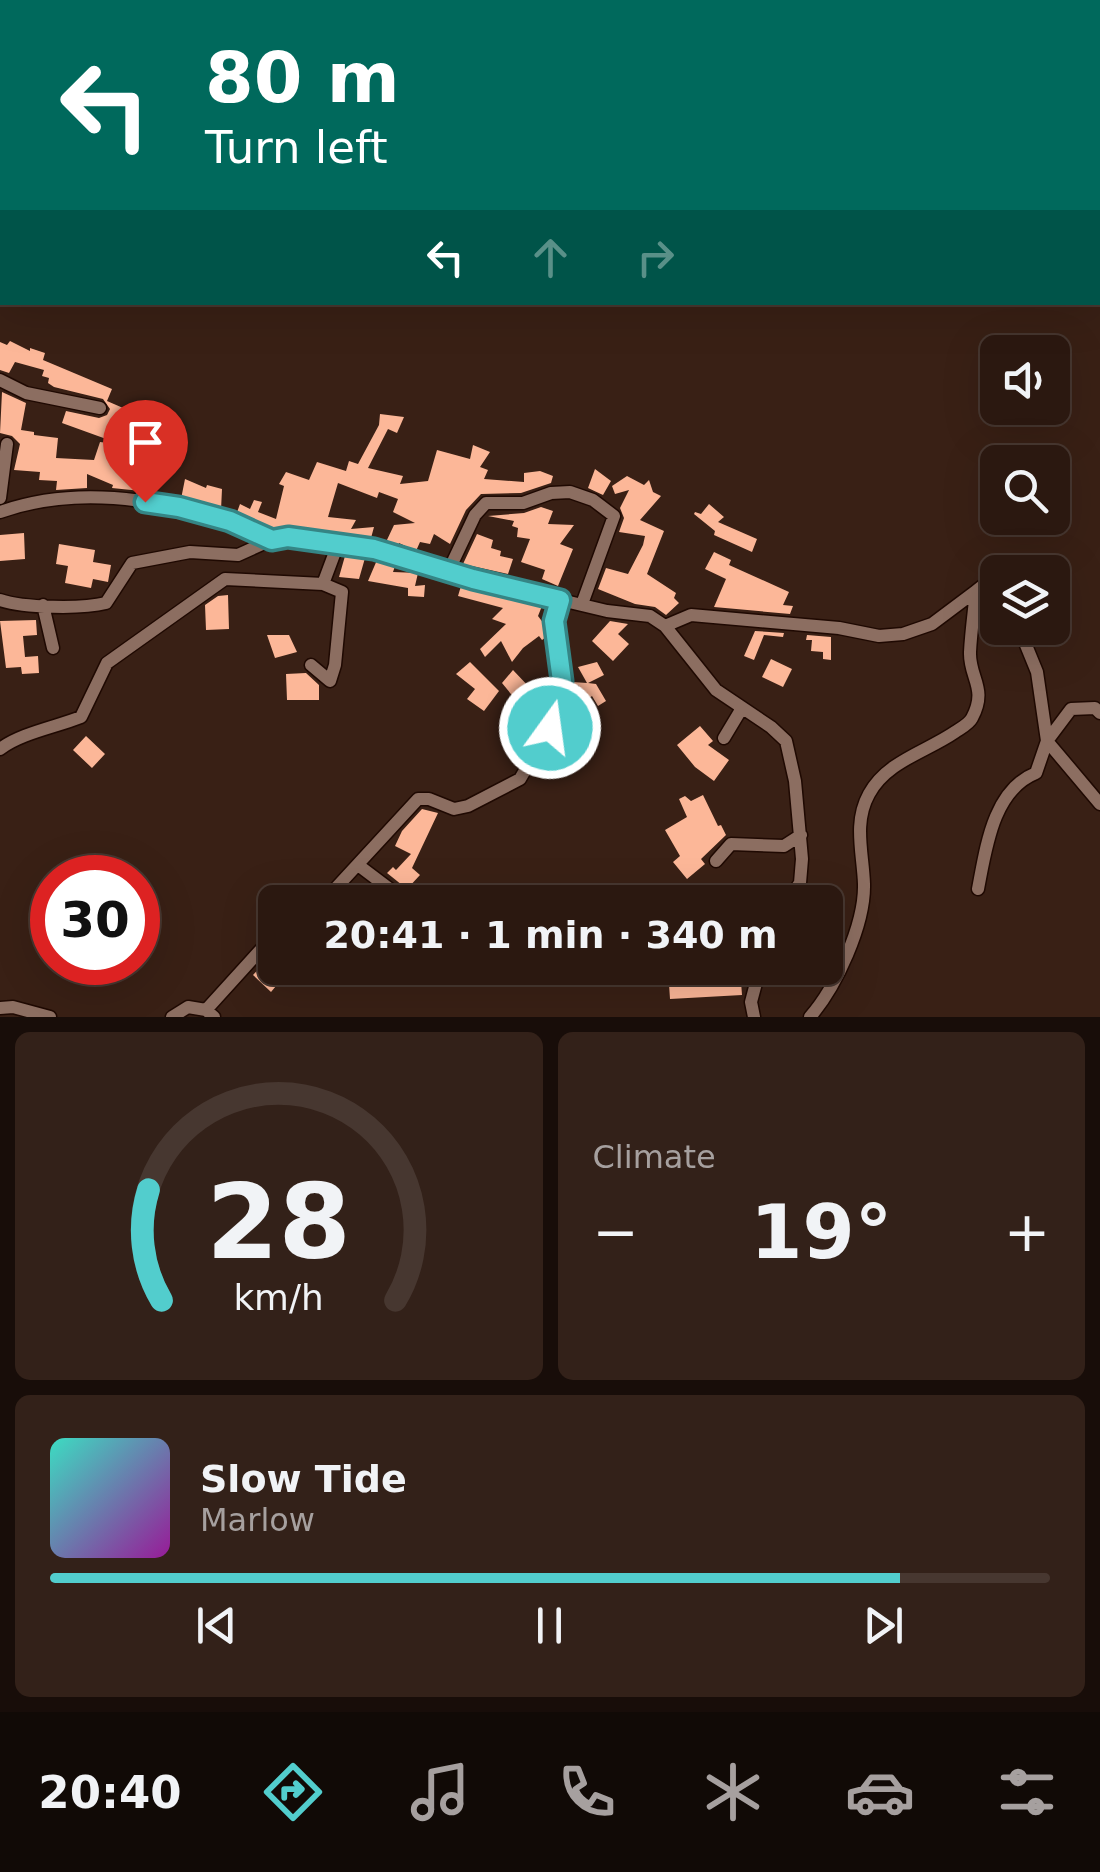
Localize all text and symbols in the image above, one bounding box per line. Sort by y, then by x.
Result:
text: 80 m [205,37,400,119]
icon: left [40,40,170,170]
text: Turn left [205,121,388,174]
icon: left [418,230,473,285]
icon: ahead [523,230,578,285]
icon: right [628,230,683,285]
map controls [980,335,1070,645]
button: sound [980,335,1070,425]
pin [103,400,188,503]
icon: arrive [118,415,173,470]
button: search [980,445,1070,535]
button: layers [980,555,1070,645]
position arrow [498,676,602,780]
speed limit sign: 30 [30,855,160,985]
text: 20:41 · 1 min · 340 m [323,913,778,957]
text: Climate [593,1138,716,1176]
text: 28 [206,1161,351,1283]
text: 19° [750,1188,892,1276]
text: − [593,1200,639,1264]
text: + [1004,1200,1050,1264]
text: km/h [234,1277,324,1318]
text: Slow Tide [200,1457,407,1501]
text: Marlow [200,1501,315,1539]
icon: previous [189,1598,244,1653]
icon: pause [522,1598,577,1653]
icon: next [856,1598,911,1653]
icon: directions [258,1757,328,1827]
icon: music [405,1757,475,1827]
icon: phone [552,1757,622,1827]
icon: climate [698,1757,768,1827]
icon: car [845,1757,915,1827]
icon: filters [992,1757,1062,1827]
text: 20:40 [38,1766,182,1819]

